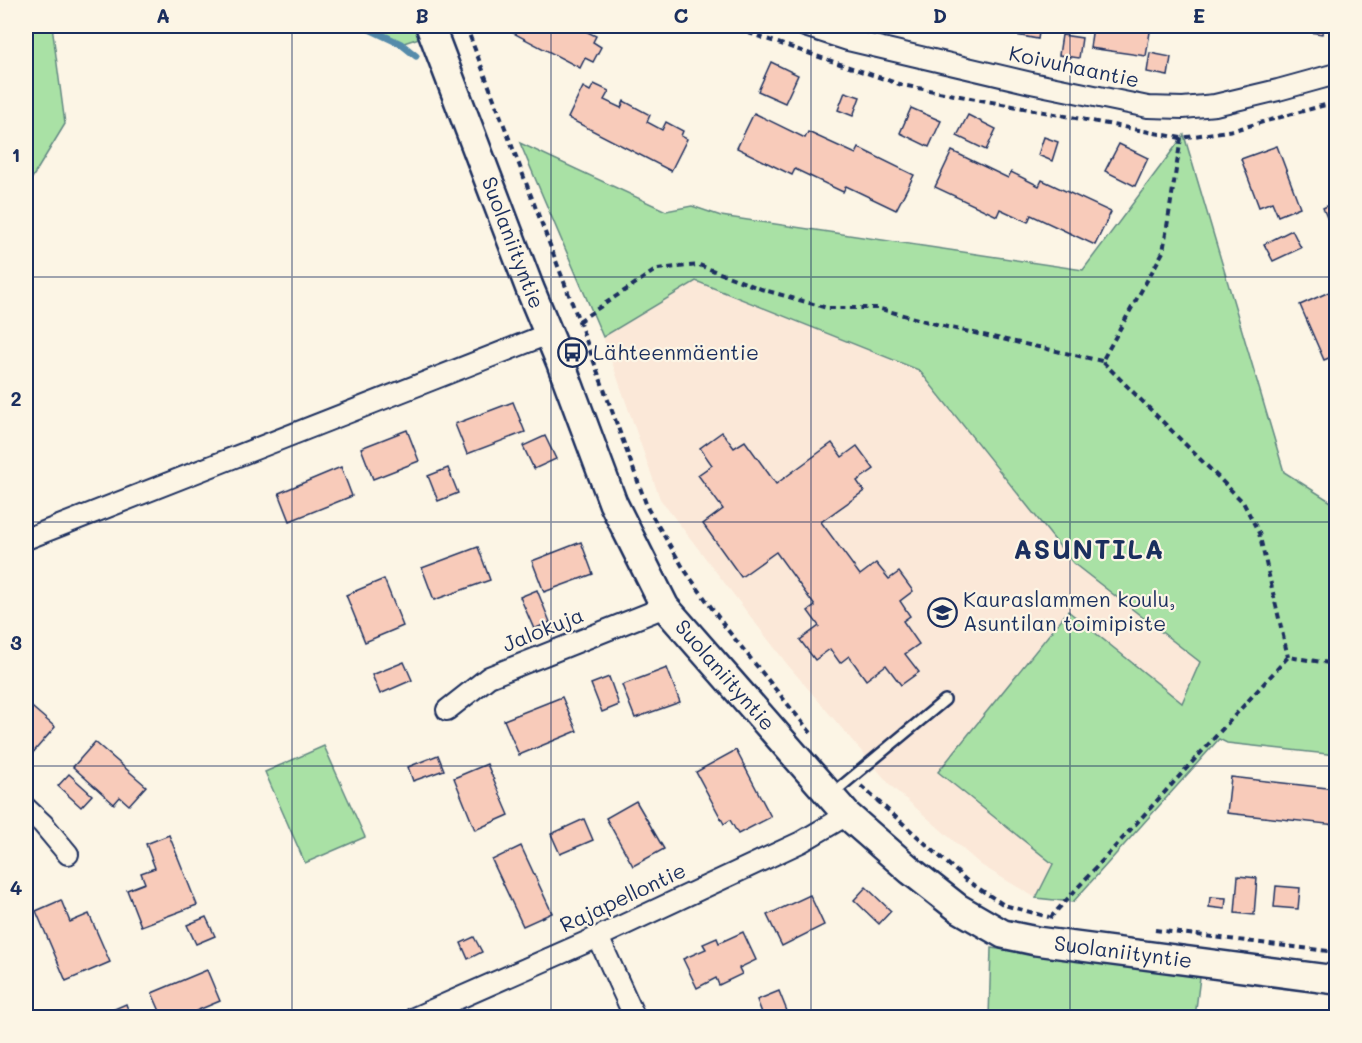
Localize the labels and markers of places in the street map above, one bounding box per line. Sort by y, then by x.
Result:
bus stop icon: Lähteenmäentie [556,337,588,369]
place label: Lähteenmäentie [593,338,759,365]
place label: Kauraslammen koulu, Asuntilan toimipiste [963,585,1175,636]
school or university icon: Kauraslammen koulu, Asuntilan toimipiste [926,596,958,628]

